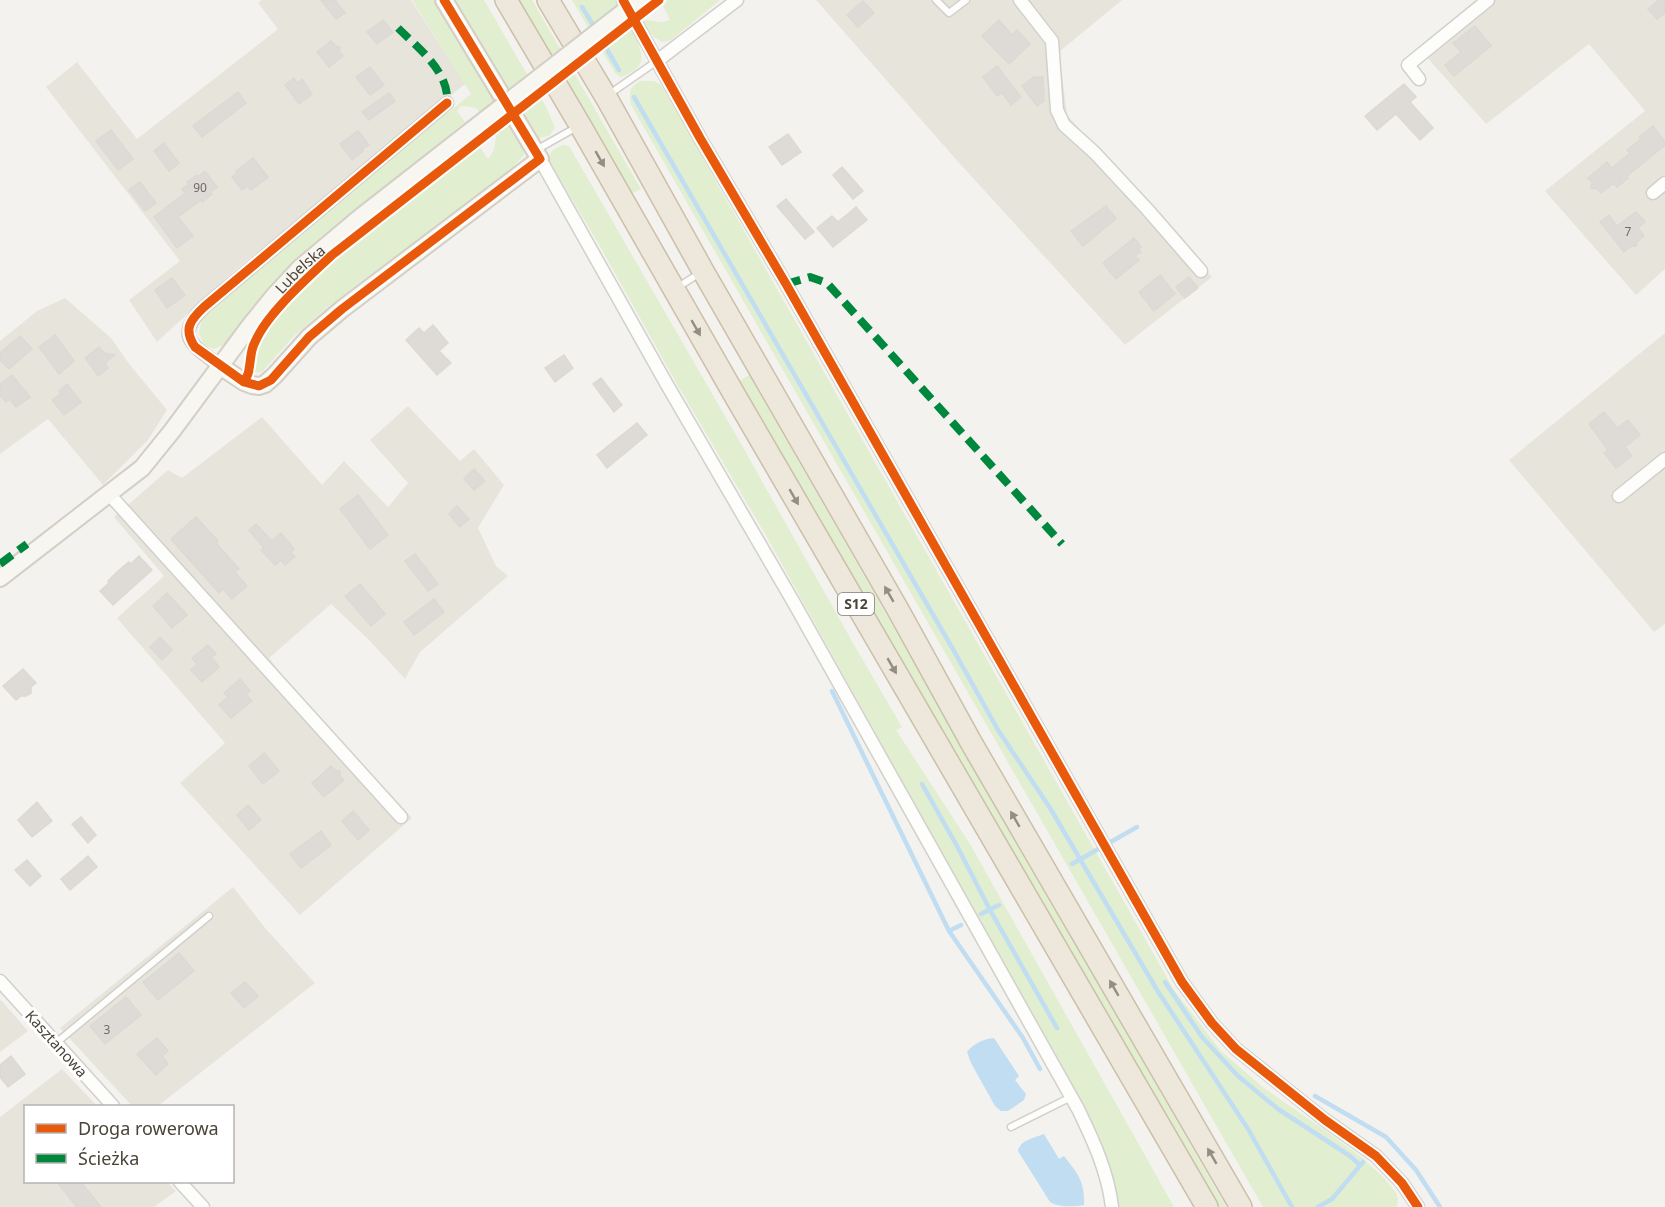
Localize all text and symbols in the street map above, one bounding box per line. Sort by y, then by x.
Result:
one-way arrow [594,151,605,167]
house number: 90 [193,179,207,196]
house number: 7 [1625,223,1632,240]
street label: Lubelska [270,240,329,297]
one-way arrow [691,320,701,337]
one-way arrow [789,489,799,506]
one-way arrow [884,586,895,602]
road number: S12 [838,593,874,615]
one-way arrow [887,658,897,675]
one-way arrow [1010,811,1021,827]
one-way arrow [1108,980,1119,996]
street label: Kasztanowa [21,1005,92,1081]
house number: 3 [104,1021,111,1038]
legend [24,1105,234,1183]
text: Droga rowerowa [78,1116,219,1140]
text: Ścieżka [78,1146,139,1170]
one-way arrow [1207,1147,1217,1164]

